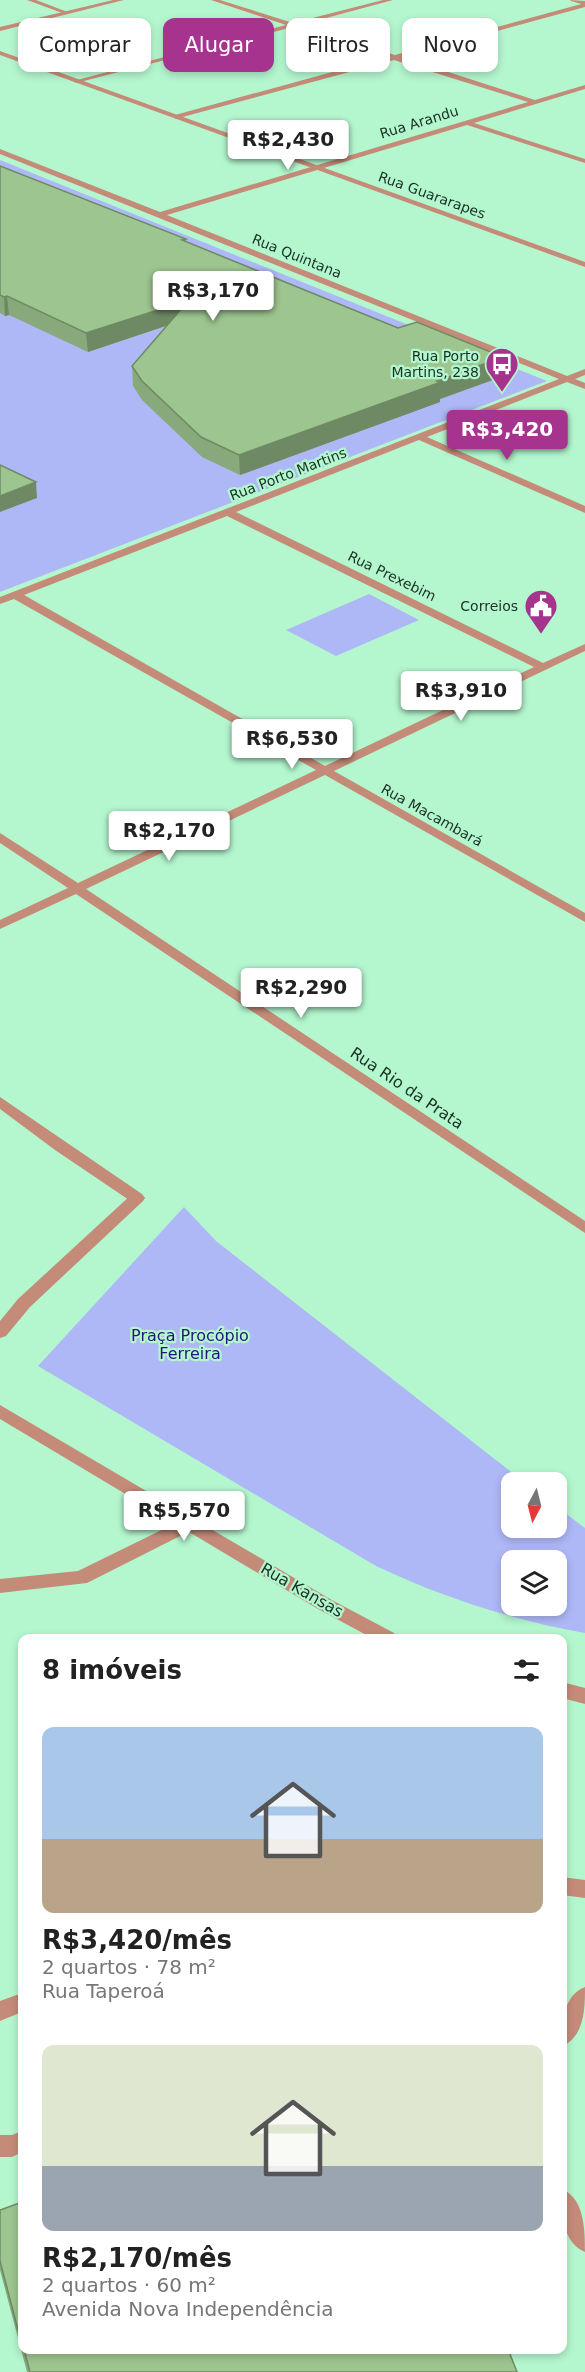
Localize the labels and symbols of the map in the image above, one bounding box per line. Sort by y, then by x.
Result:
street label: Rua Arandu [378,102,460,142]
pin: R$2,430 [233,120,343,171]
street label: Rua Guararapes [376,168,488,222]
street label: Rua Quintana [250,231,344,281]
pin: R$3,170 [158,271,268,322]
bus stop icon: Rua Porto Martins, 238 [484,346,520,393]
place label: Rua Porto Martins, 238 [391,348,479,380]
pin: R$3,420 [452,410,562,461]
street label: Rua Porto Martins [227,444,349,504]
street label: Rua Prexebim [345,548,439,604]
public building icon: Correios [523,588,559,635]
place label: Correios [460,598,518,614]
pin: R$3,910 [406,671,516,722]
pin: R$6,530 [237,719,347,770]
street label: Rua Macambará [379,781,485,849]
pin: R$2,170 [114,811,224,862]
pin: R$2,290 [246,968,356,1019]
street label: Rua Rio da Prata [347,1043,467,1133]
park label: Praça Procópio Ferreira [131,1326,249,1363]
north arrow [501,1472,567,1538]
pin: R$5,570 [129,1491,239,1542]
street label: Rua Kansas [257,1559,347,1621]

